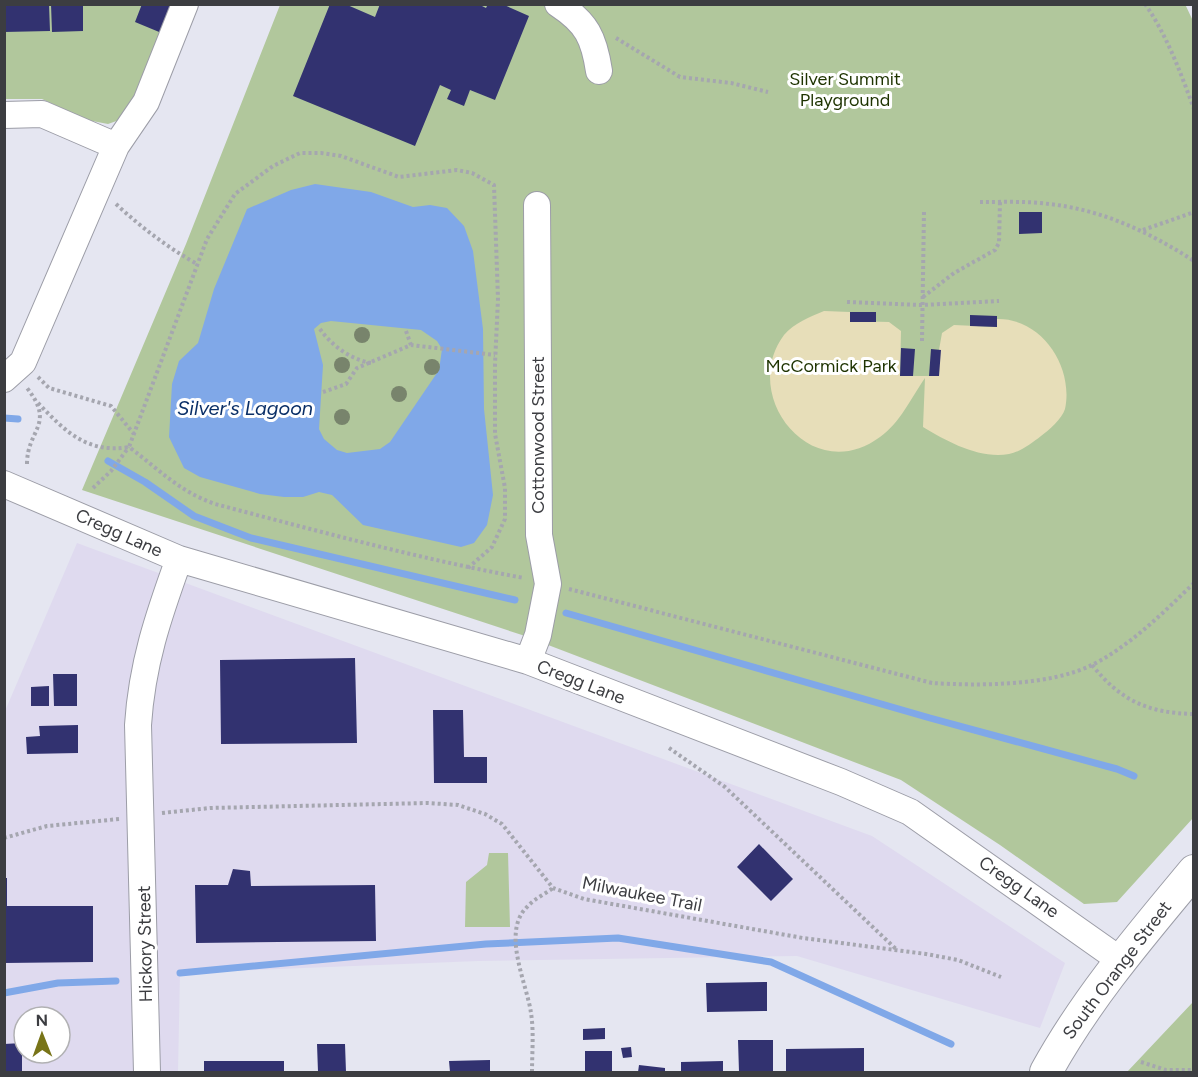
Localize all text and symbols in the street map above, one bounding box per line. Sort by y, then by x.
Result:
park label: Silver Summit Playground [789,68,901,111]
park label: McCormick Park [765,355,897,377]
street label: Cottonwood Street [527,356,549,514]
water label: Silver's Lagoon [177,396,313,420]
street label: Cregg Lane [72,504,166,562]
street label: Cregg Lane [534,655,628,709]
street label: Cregg Lane [975,851,1063,923]
street label: Milwaukee Trail [580,872,704,916]
street label: Hickory Street [133,885,157,1003]
street label: South Orange Street [1058,896,1176,1043]
north arrow [12,1005,72,1065]
text: N [35,1011,48,1030]

